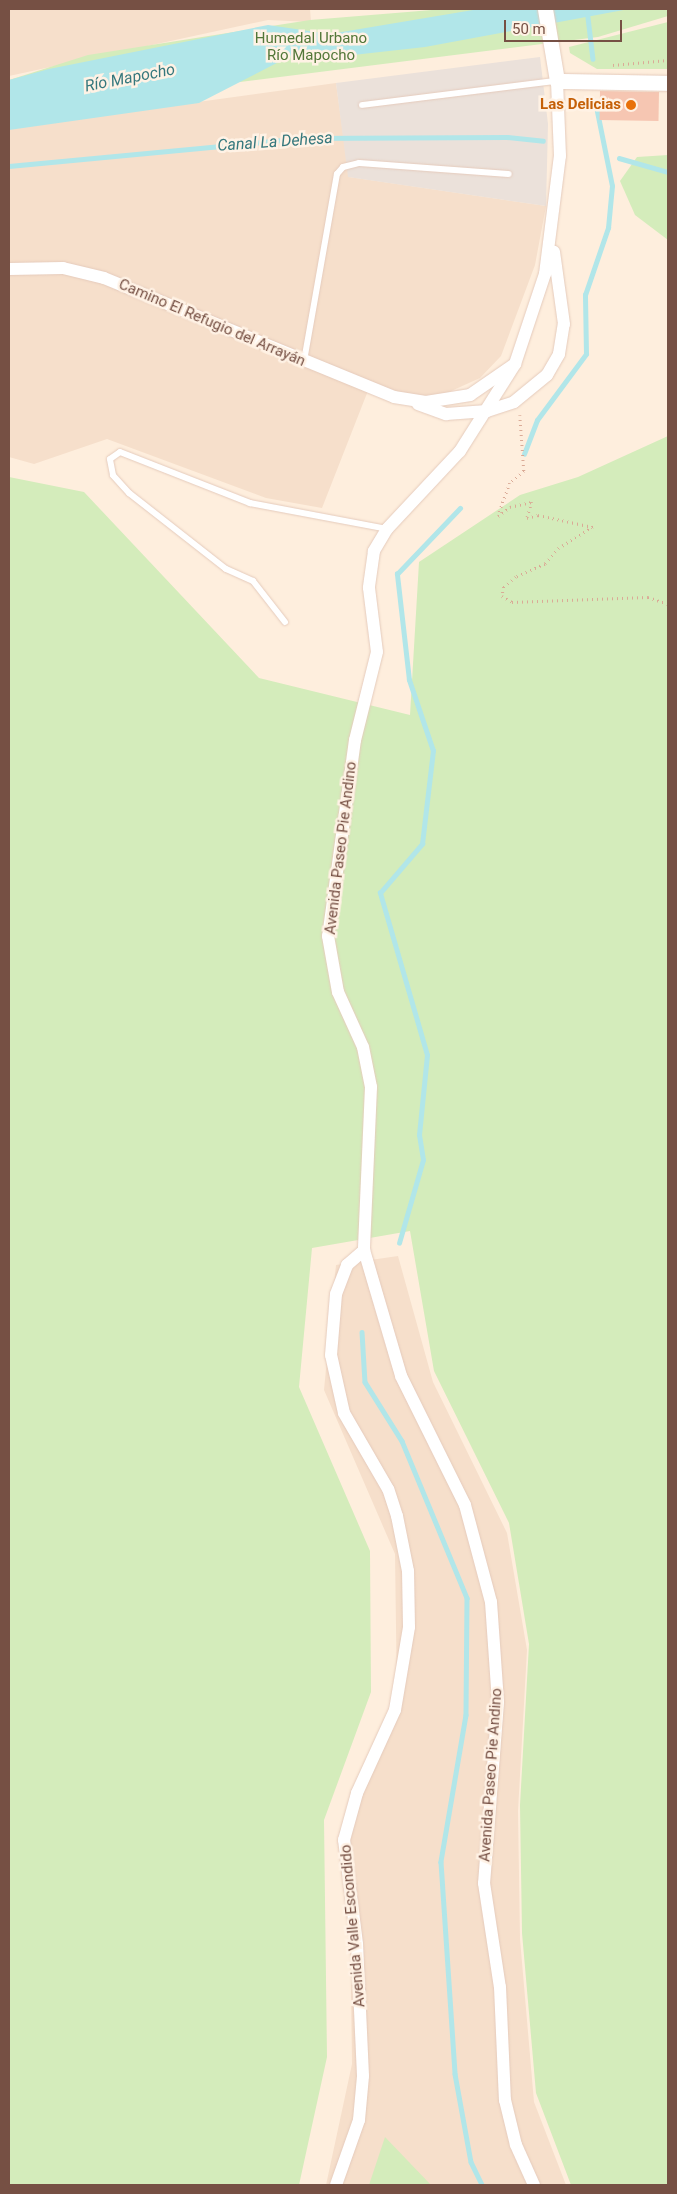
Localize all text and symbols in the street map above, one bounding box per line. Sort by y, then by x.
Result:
scale bar [507,10,624,42]
text: 50 m [512,20,546,38]
park label: Humedal Urbano Río Mapocho [255,29,367,64]
water label: Río Mapocho [83,60,177,96]
place label: Las Delicias [540,96,621,114]
marker: Las Delicias [625,99,637,111]
water label: Canal La Dehesa [217,128,333,156]
street label: Camino El Refugio del Arrayán [116,275,308,371]
street label: Avenida Paseo Pie Andino [321,760,361,936]
street label: Avenida Paseo Pie Andino [476,1688,506,1862]
street label: Avenida Valle Escondido [337,1844,369,2008]

